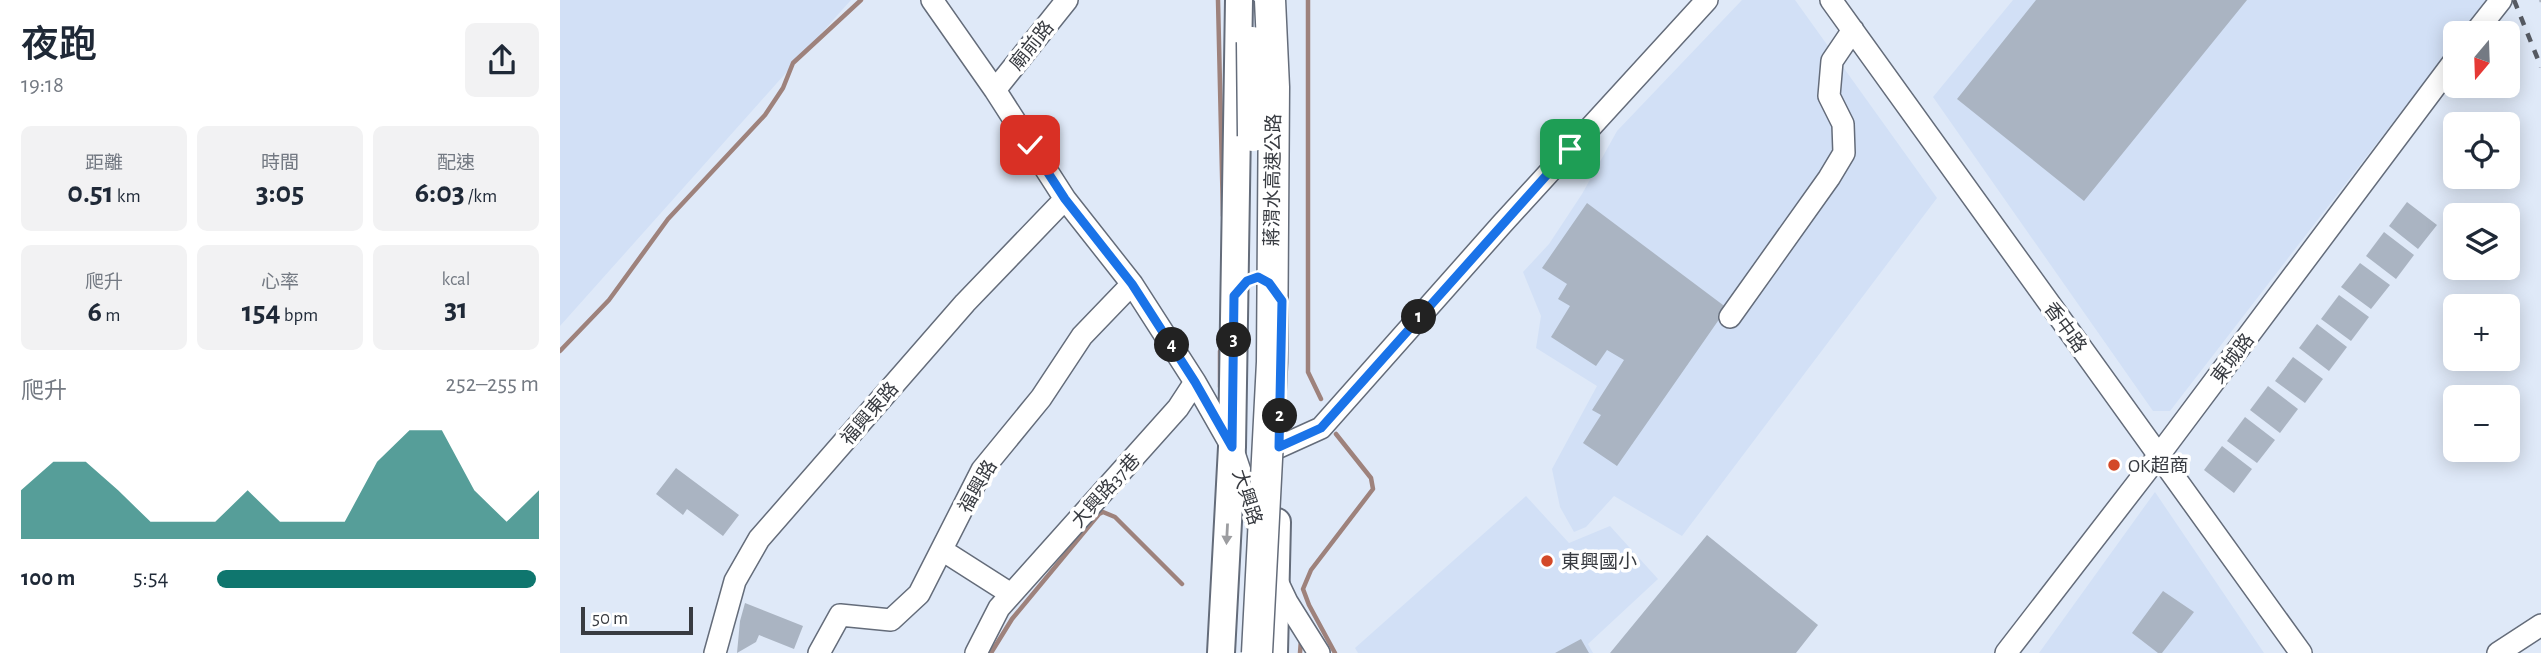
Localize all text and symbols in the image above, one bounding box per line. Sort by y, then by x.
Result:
street label: 廟前路 [1005,17,1057,74]
north arrow [2443,21,2520,98]
map controls [2443,21,2520,462]
button: share [465,23,539,97]
text: 夜跑 [21,27,97,65]
text: 19:18 [21,74,64,97]
button: locate [2443,112,2520,189]
street label: 蔣渭水高速公路 [1261,113,1284,247]
pin [1000,115,1060,175]
pin [1540,119,1600,179]
icon: check [1011,126,1049,164]
icon: arrive [1551,130,1589,168]
text: 距離 [85,154,123,173]
text: 時間 [261,154,299,173]
text: 配速 [437,154,475,173]
text: 0.51 [67,178,114,208]
text: 3:05 [256,178,304,208]
text: 6:03 [415,178,465,208]
text: km [114,187,141,206]
text: /km [465,187,497,206]
button: layers [2443,203,2520,280]
text: kcal [442,270,470,289]
text: 爬升 [85,273,123,292]
text: 心率 [261,273,299,292]
text: 31 [444,294,468,324]
button: + [2443,294,2520,371]
text: 6 [88,297,102,327]
text: 154 [242,297,281,327]
street label: 香中路 [2040,299,2090,357]
pin: 1 [1402,300,1436,334]
text: m [102,306,120,325]
text: bpm [281,306,318,325]
text: 1 [1415,307,1422,326]
pin: 3 [1216,322,1252,358]
pin: 4 [1154,328,1190,362]
text: 3 [1229,330,1238,349]
street label: 東城路 [2208,330,2258,387]
text: 4 [1167,335,1176,354]
text: 252–255 m [446,373,539,396]
street label: 福興東路 [837,378,902,449]
text: 爬升 [21,380,67,403]
button: − [2443,385,2520,462]
pin: 2 [1262,398,1298,434]
text: 2 [1275,406,1284,425]
street label: 大興路37巷 [1067,449,1144,531]
place label: OK超商 [2128,455,2188,476]
street label: 福興路 [955,457,1001,516]
marker: OK超商 [2106,457,2122,473]
street label: 大興路 [1229,467,1265,528]
one-way arrow [1222,523,1233,545]
place label: 東興國小 [1561,551,1637,572]
marker: 東興國小 [1539,553,1555,569]
text: 100 m [21,567,75,590]
text: 5:54 [133,567,169,590]
scale bar [581,604,693,636]
text: 50 m [592,609,628,628]

